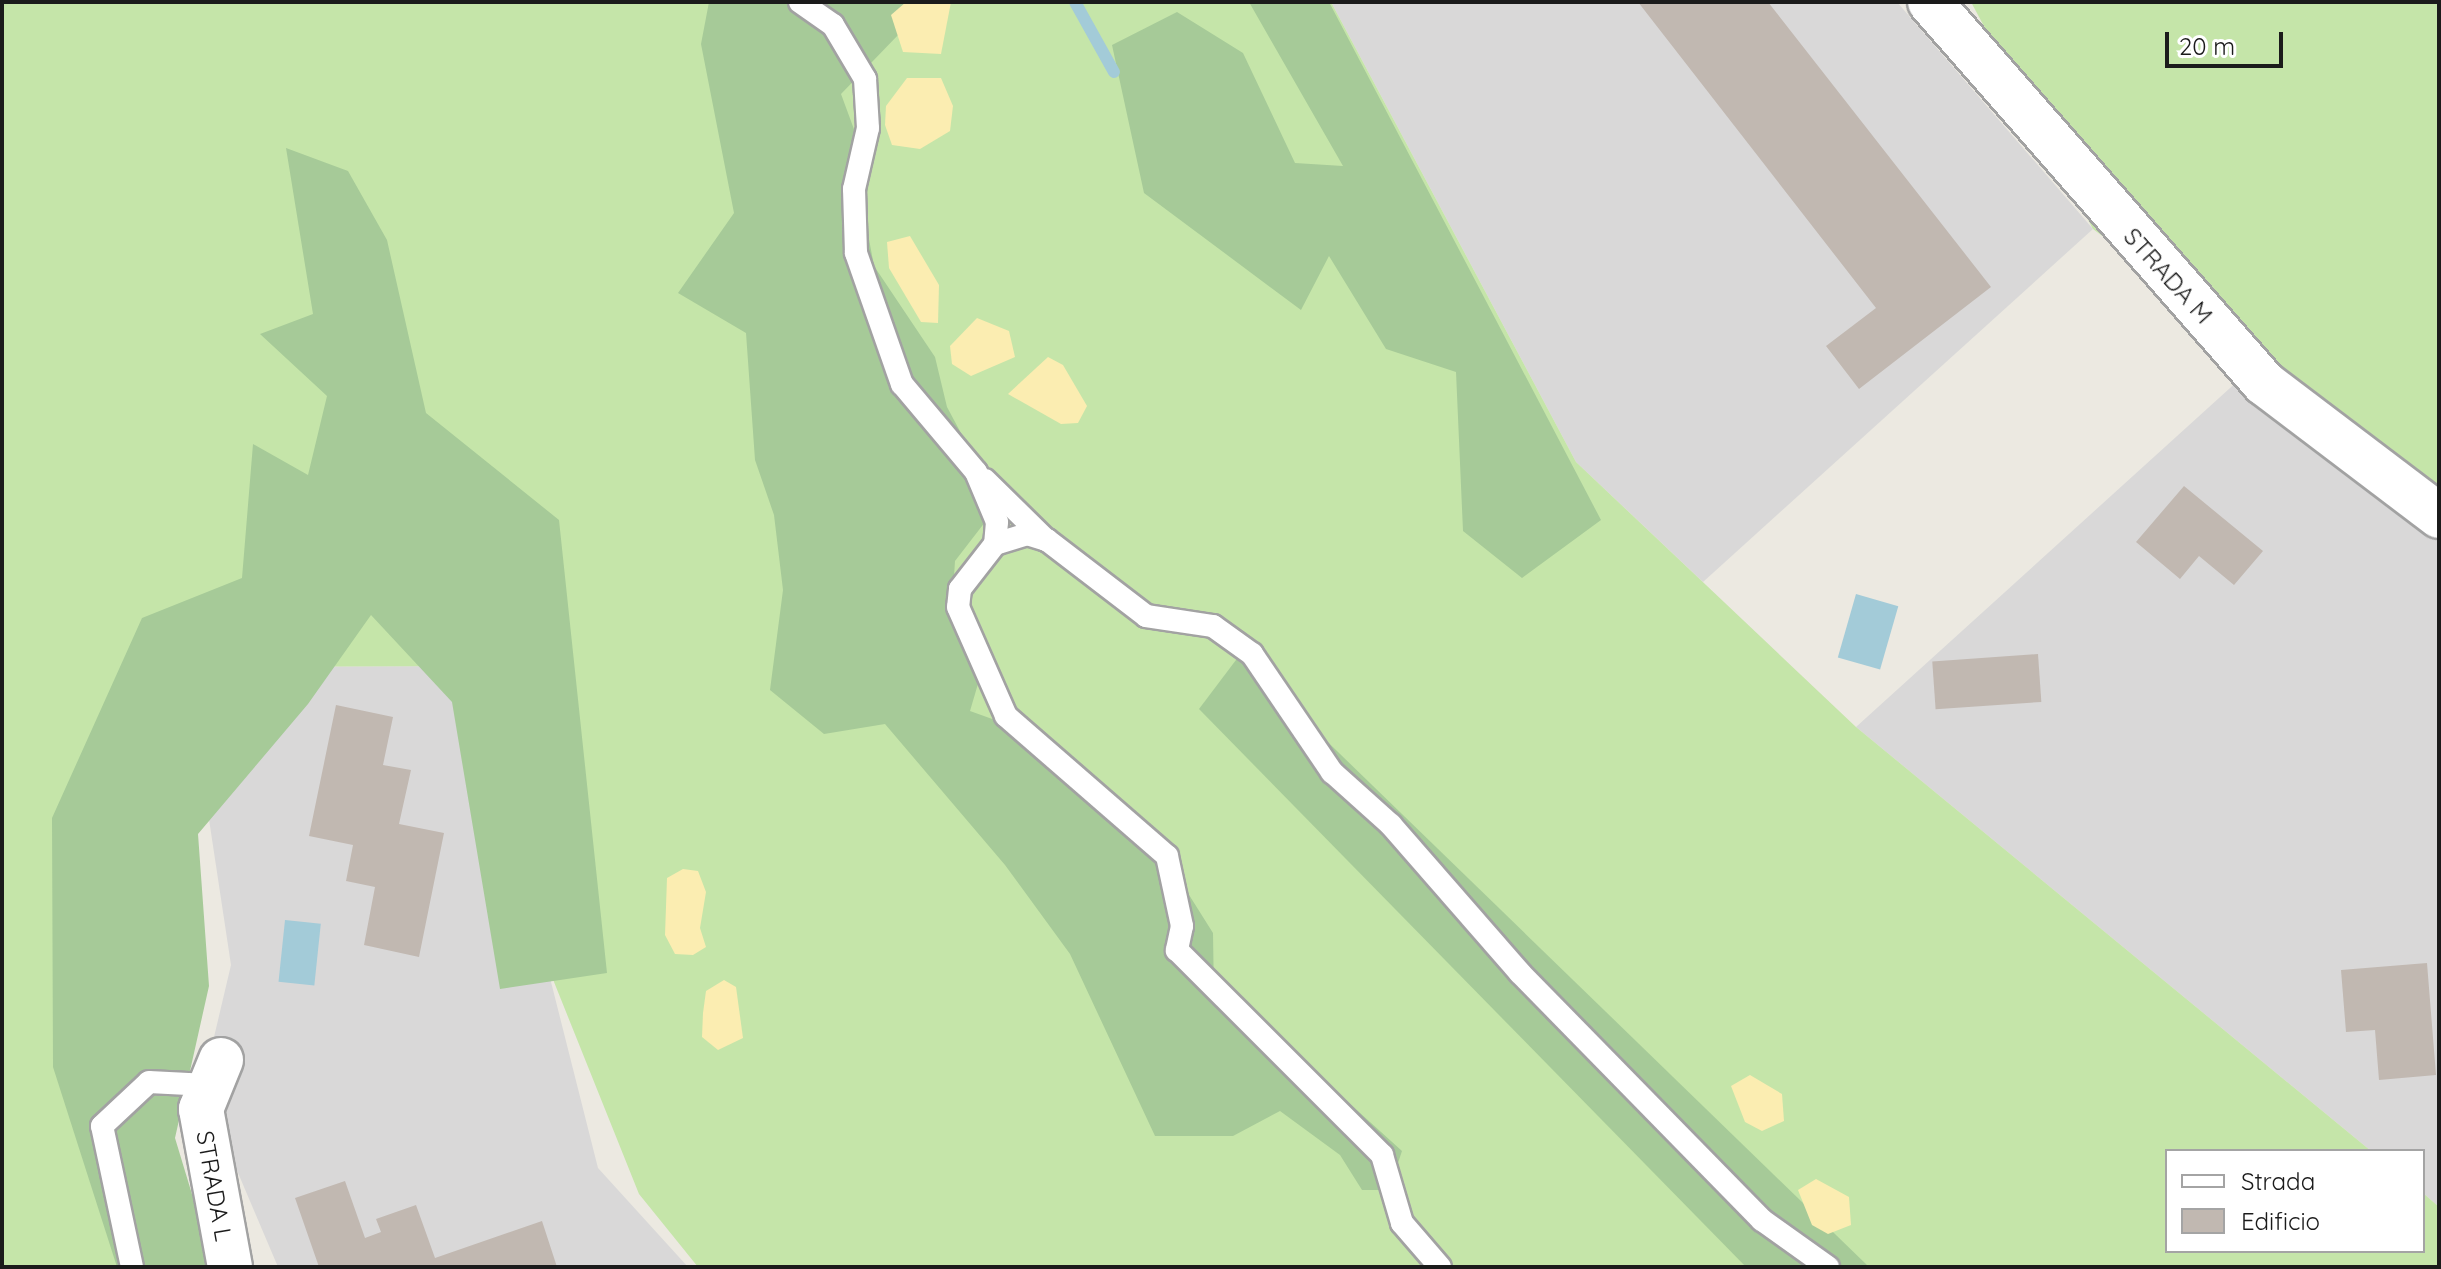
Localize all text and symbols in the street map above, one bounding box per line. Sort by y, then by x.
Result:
scale bar [2169,16,2287,66]
text: 20 m [2179,31,2235,61]
street label: STRADA M [2118,222,2218,330]
street label: STRADA L [190,1129,238,1243]
legend [2165,1149,2425,1253]
text: Strada [2241,1166,2315,1196]
text: Edificio [2241,1206,2320,1236]

